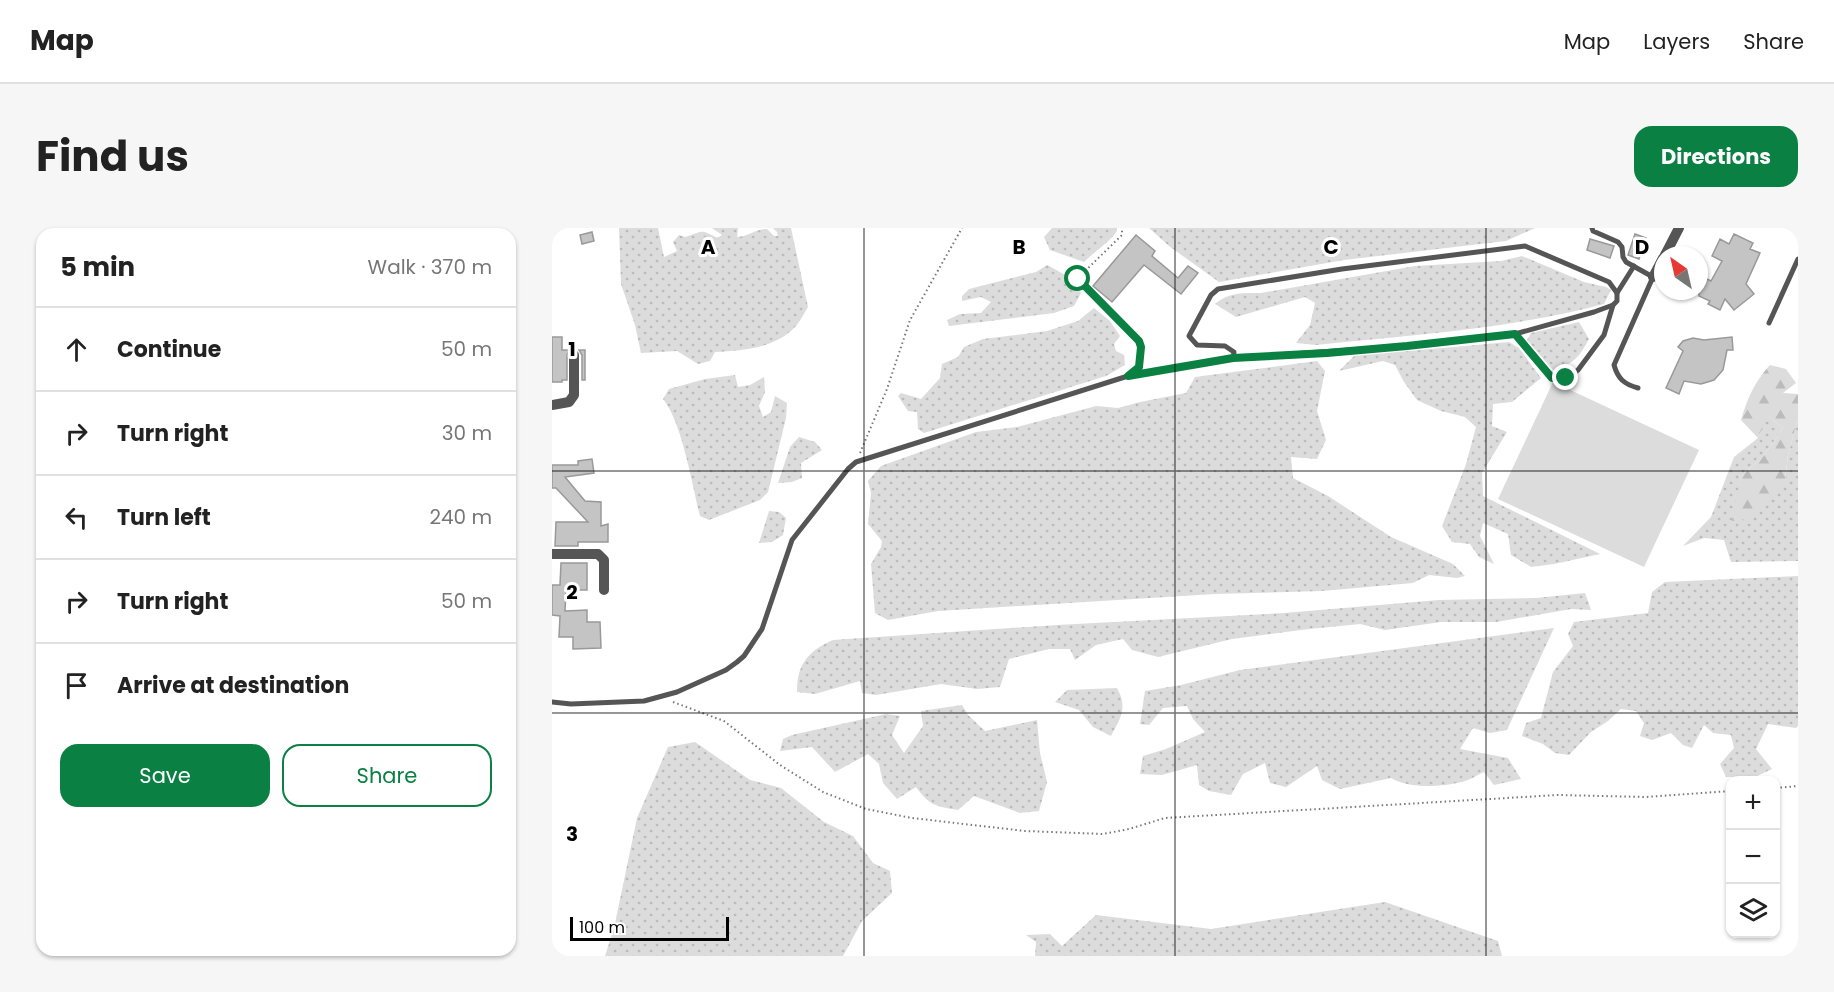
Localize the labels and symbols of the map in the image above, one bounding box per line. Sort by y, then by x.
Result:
text: A [701,233,716,261]
text: B [1012,233,1026,261]
text: C [1323,233,1339,261]
text: D [1635,233,1649,261]
north arrow [1654,246,1708,300]
route start [1064,265,1090,291]
text: 1 [568,335,576,363]
route end [1552,364,1578,390]
text: 2 [566,578,578,606]
text: 3 [566,820,578,848]
scale bar [570,914,729,942]

